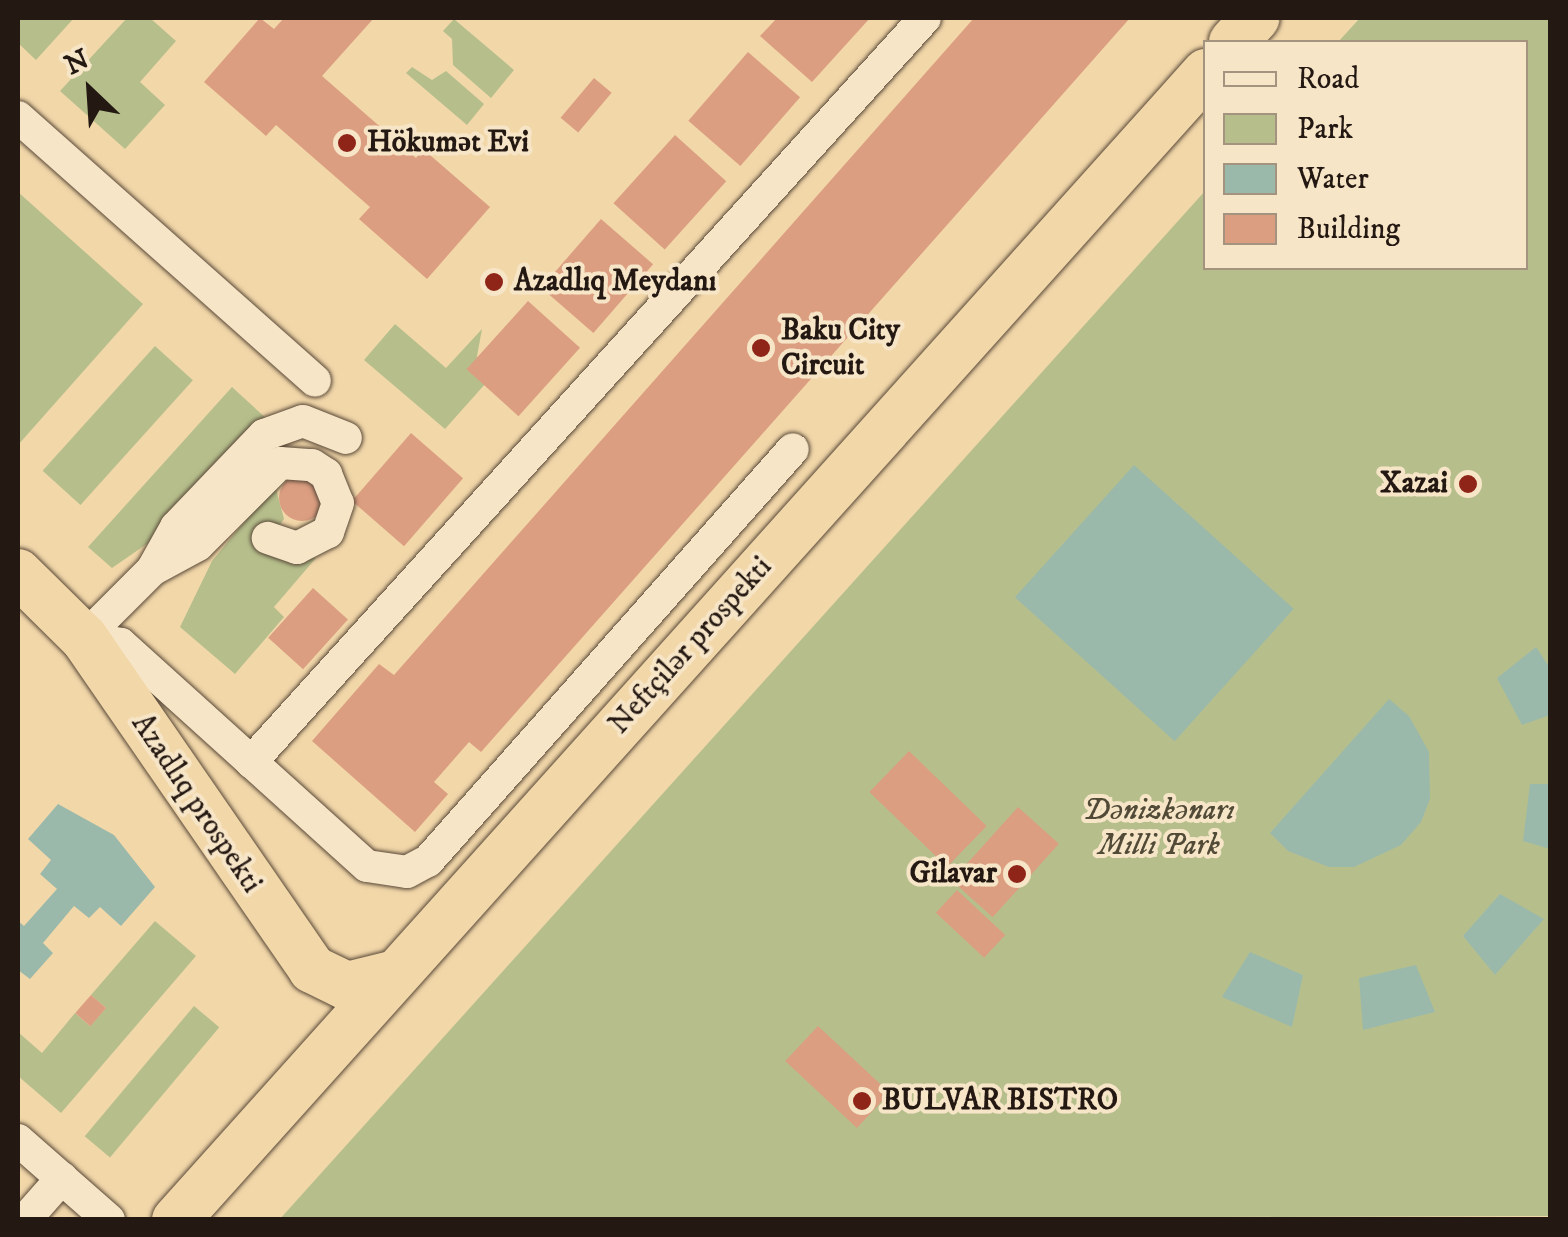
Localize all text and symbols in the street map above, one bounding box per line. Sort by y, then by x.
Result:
north arrow [40,40,140,140]
legend [1203,40,1528,270]
text: N [59,42,95,83]
text: Road [1297,61,1359,98]
text: Park [1297,111,1353,148]
place label: Hökumət Evi [367,125,529,161]
marker: Hökumət Evi [336,132,358,154]
text: Water [1297,161,1369,198]
text: Building [1297,211,1400,248]
place label: Azadlıq Meydanı [514,264,716,300]
marker: Azadlıq Meydanı [483,271,505,293]
place label: Baku City Circuit [781,313,900,384]
marker: Baku City Circuit [750,337,772,359]
place label: Xazai [1380,466,1448,502]
marker: Xazai [1457,473,1479,495]
street label: Neftçilər prospekti [602,550,780,742]
street label: Azadlıq prospekti [123,708,269,900]
park label: Dənizkənarı Milli Park [1083,793,1235,864]
place label: Gilavar [910,856,997,892]
marker: Gilavar [1006,863,1028,885]
place label: BULVAR BISTRO [882,1083,1118,1119]
marker: BULVAR BISTRO [851,1090,873,1112]

